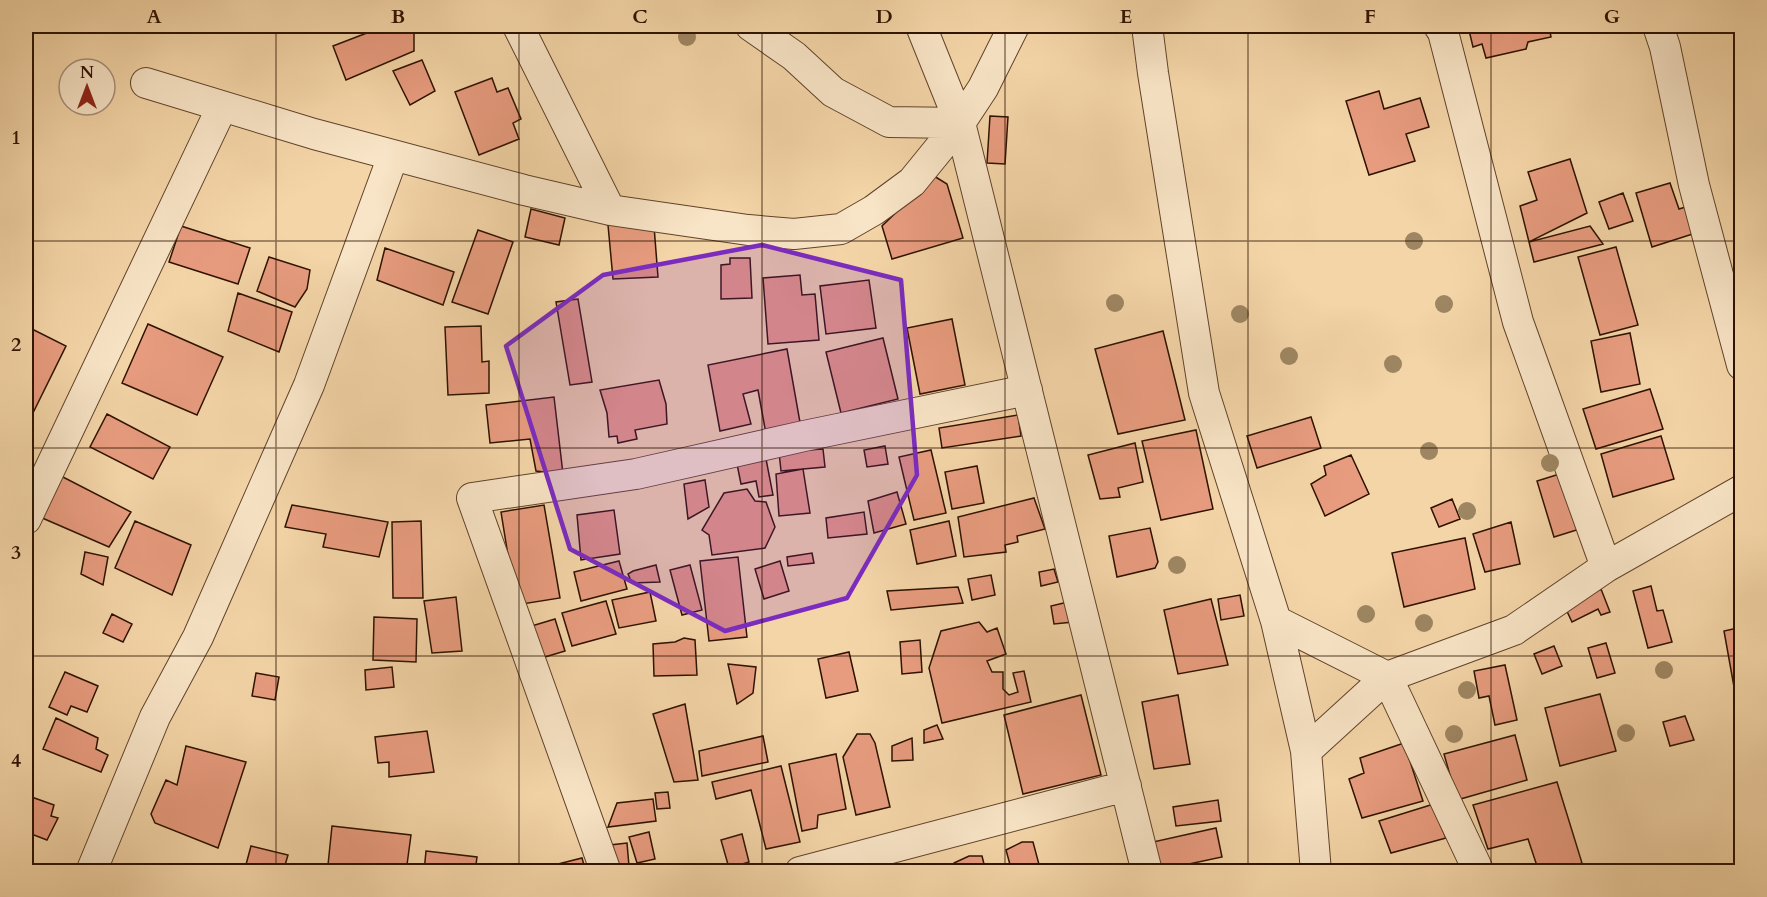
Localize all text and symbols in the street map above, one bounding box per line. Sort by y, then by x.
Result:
text: A [146,3,162,30]
text: B [391,3,405,30]
text: C [632,3,648,30]
text: D [875,3,893,30]
text: E [1120,3,1132,30]
text: F [1364,3,1376,30]
text: G [1604,3,1620,30]
north arrow [57,57,117,117]
text: N [80,62,94,84]
text: 1 [11,124,21,151]
text: 2 [11,331,21,358]
text: 3 [11,539,21,566]
text: 4 [11,747,21,774]

